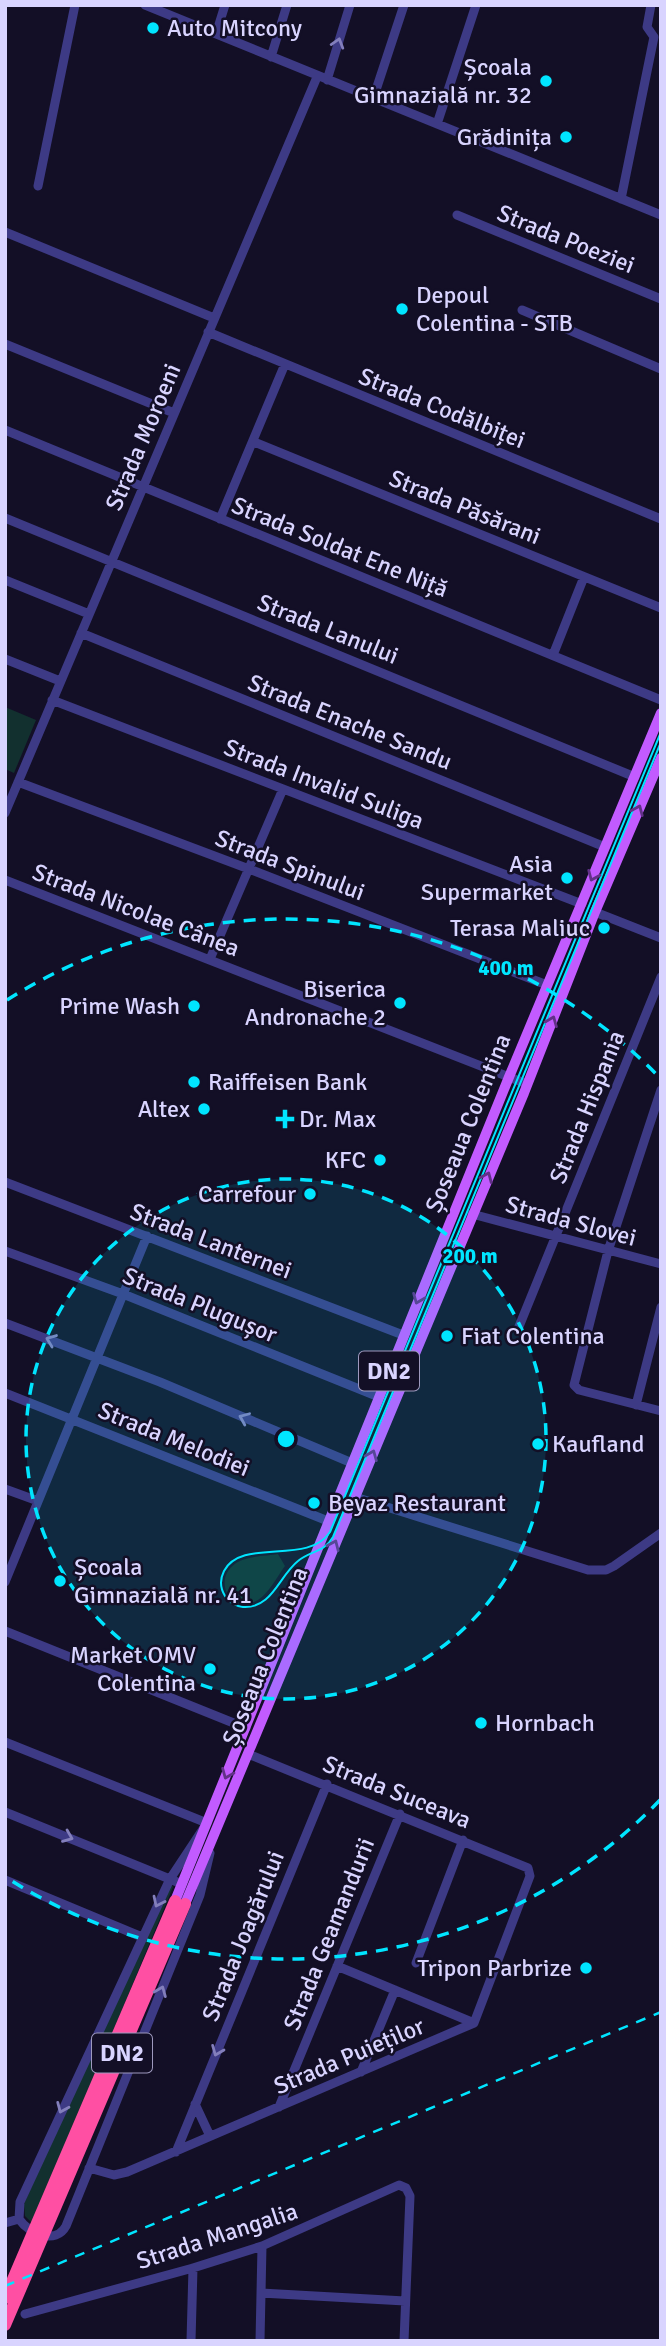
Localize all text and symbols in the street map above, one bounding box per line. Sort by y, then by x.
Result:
place label: Auto Mitcony [167,13,302,43]
marker: Auto Mitcony [145,20,161,36]
one-way arrow [330,37,345,49]
place label: Școala Gimnazială nr. 32 [354,52,532,110]
marker: Școala Gimnazială nr. 32 [538,73,554,89]
place label: Grădinița [457,122,552,152]
marker: Grădinița [558,129,574,145]
street label: Strada Poeziei [493,198,639,280]
place label: Depoul Colentina - STB [416,280,573,338]
marker: Depoul Colentina - STB [394,301,410,317]
street label: Strada Moroeni [99,359,187,515]
street label: Strada Codălbiței [354,361,530,455]
street label: Strada Păsărani [385,463,545,551]
street label: Strada Soldat Ene Niță [227,490,453,604]
street label: Strada Lanului [253,587,403,671]
street label: Strada Enache Sandu [244,667,456,777]
street label: Strada Invalid Suliga [220,732,428,836]
one-way arrow [630,805,644,817]
street label: Strada Spinului [211,823,369,907]
place label: Asia Supermarket [421,849,553,907]
street label: Strada Nicolae Cânea [28,857,244,963]
one-way arrow [588,869,602,881]
marker: Asia Supermarket [559,870,575,886]
place label: Terasa Maliuc [450,913,590,943]
marker: Terasa Maliuc [596,920,612,936]
text: 400 m [478,955,534,981]
place label: Biserica Andronache 2 [245,974,386,1032]
place label: Prime Wash [59,991,180,1021]
marker: Biserica Andronache 2 [392,995,408,1011]
marker: Prime Wash [186,998,202,1014]
one-way arrow [543,1015,557,1027]
street label: Strada Hispania [543,1026,631,1188]
street label: Șoseaua Colentina [418,1029,518,1217]
place label: Raiffeisen Bank [208,1067,367,1097]
marker: Raiffeisen Bank [186,1074,202,1090]
place label: Altex [138,1094,190,1124]
marker: Altex [196,1101,212,1117]
place label: Dr. Max [299,1104,376,1134]
marker: Dr. Max [277,1111,293,1127]
place label: KFC [325,1145,366,1175]
marker: KFC [372,1152,388,1168]
one-way arrow [479,1172,493,1184]
place label: Carrefour [198,1179,296,1209]
marker: Carrefour [302,1186,318,1202]
street label: Strada Slovei [502,1189,640,1253]
street label: Strada Lanternei [126,1196,296,1286]
text: 200 m [442,1243,498,1269]
street label: Strada Plugușor [118,1260,282,1350]
one-way arrow [413,1292,427,1304]
place label: Fiat Colentina [461,1321,605,1351]
marker: Fiat Colentina [439,1328,455,1344]
one-way arrow [46,1335,58,1349]
road number: DN2 [359,1352,419,1390]
street label: Strada Melodiei [94,1395,254,1483]
one-way arrow [239,1412,251,1426]
centre of rings [274,1427,298,1451]
place label: Kaufland [552,1429,644,1459]
marker: Kaufland [530,1436,546,1452]
one-way arrow [364,1450,378,1463]
place label: Beyaz Restaurant [328,1488,506,1518]
marker: Beyaz Restaurant [306,1495,322,1511]
one-way arrow [326,1540,340,1552]
place label: Școala Gimnazială nr. 41 [74,1552,252,1610]
street label: Șoseaua Colentina [215,1562,315,1750]
marker: Școala Gimnazială nr. 41 [52,1573,68,1589]
place label: Market OMV Colentina [70,1640,196,1698]
marker: Market OMV Colentina [202,1661,218,1677]
place label: Hornbach [495,1708,595,1738]
marker: Hornbach [473,1715,489,1731]
street label: Strada Suceava [319,1749,475,1835]
one-way arrow [221,1767,235,1779]
one-way arrow [62,1829,74,1843]
street label: Strada Geamandurii [277,1833,381,2035]
street label: Strada Joagărului [195,1846,291,2026]
one-way arrow [153,1895,167,1907]
place label: Tripon Parbrize [417,1953,572,1983]
marker: Tripon Parbrize [578,1960,594,1976]
one-way arrow [152,1986,166,1998]
street label: Strada Puieților [269,2011,429,2101]
road number: DN2 [92,2034,152,2072]
one-way arrow [211,2044,225,2056]
one-way arrow [57,2102,71,2114]
street label: Strada Mangalia [133,2196,301,2276]

